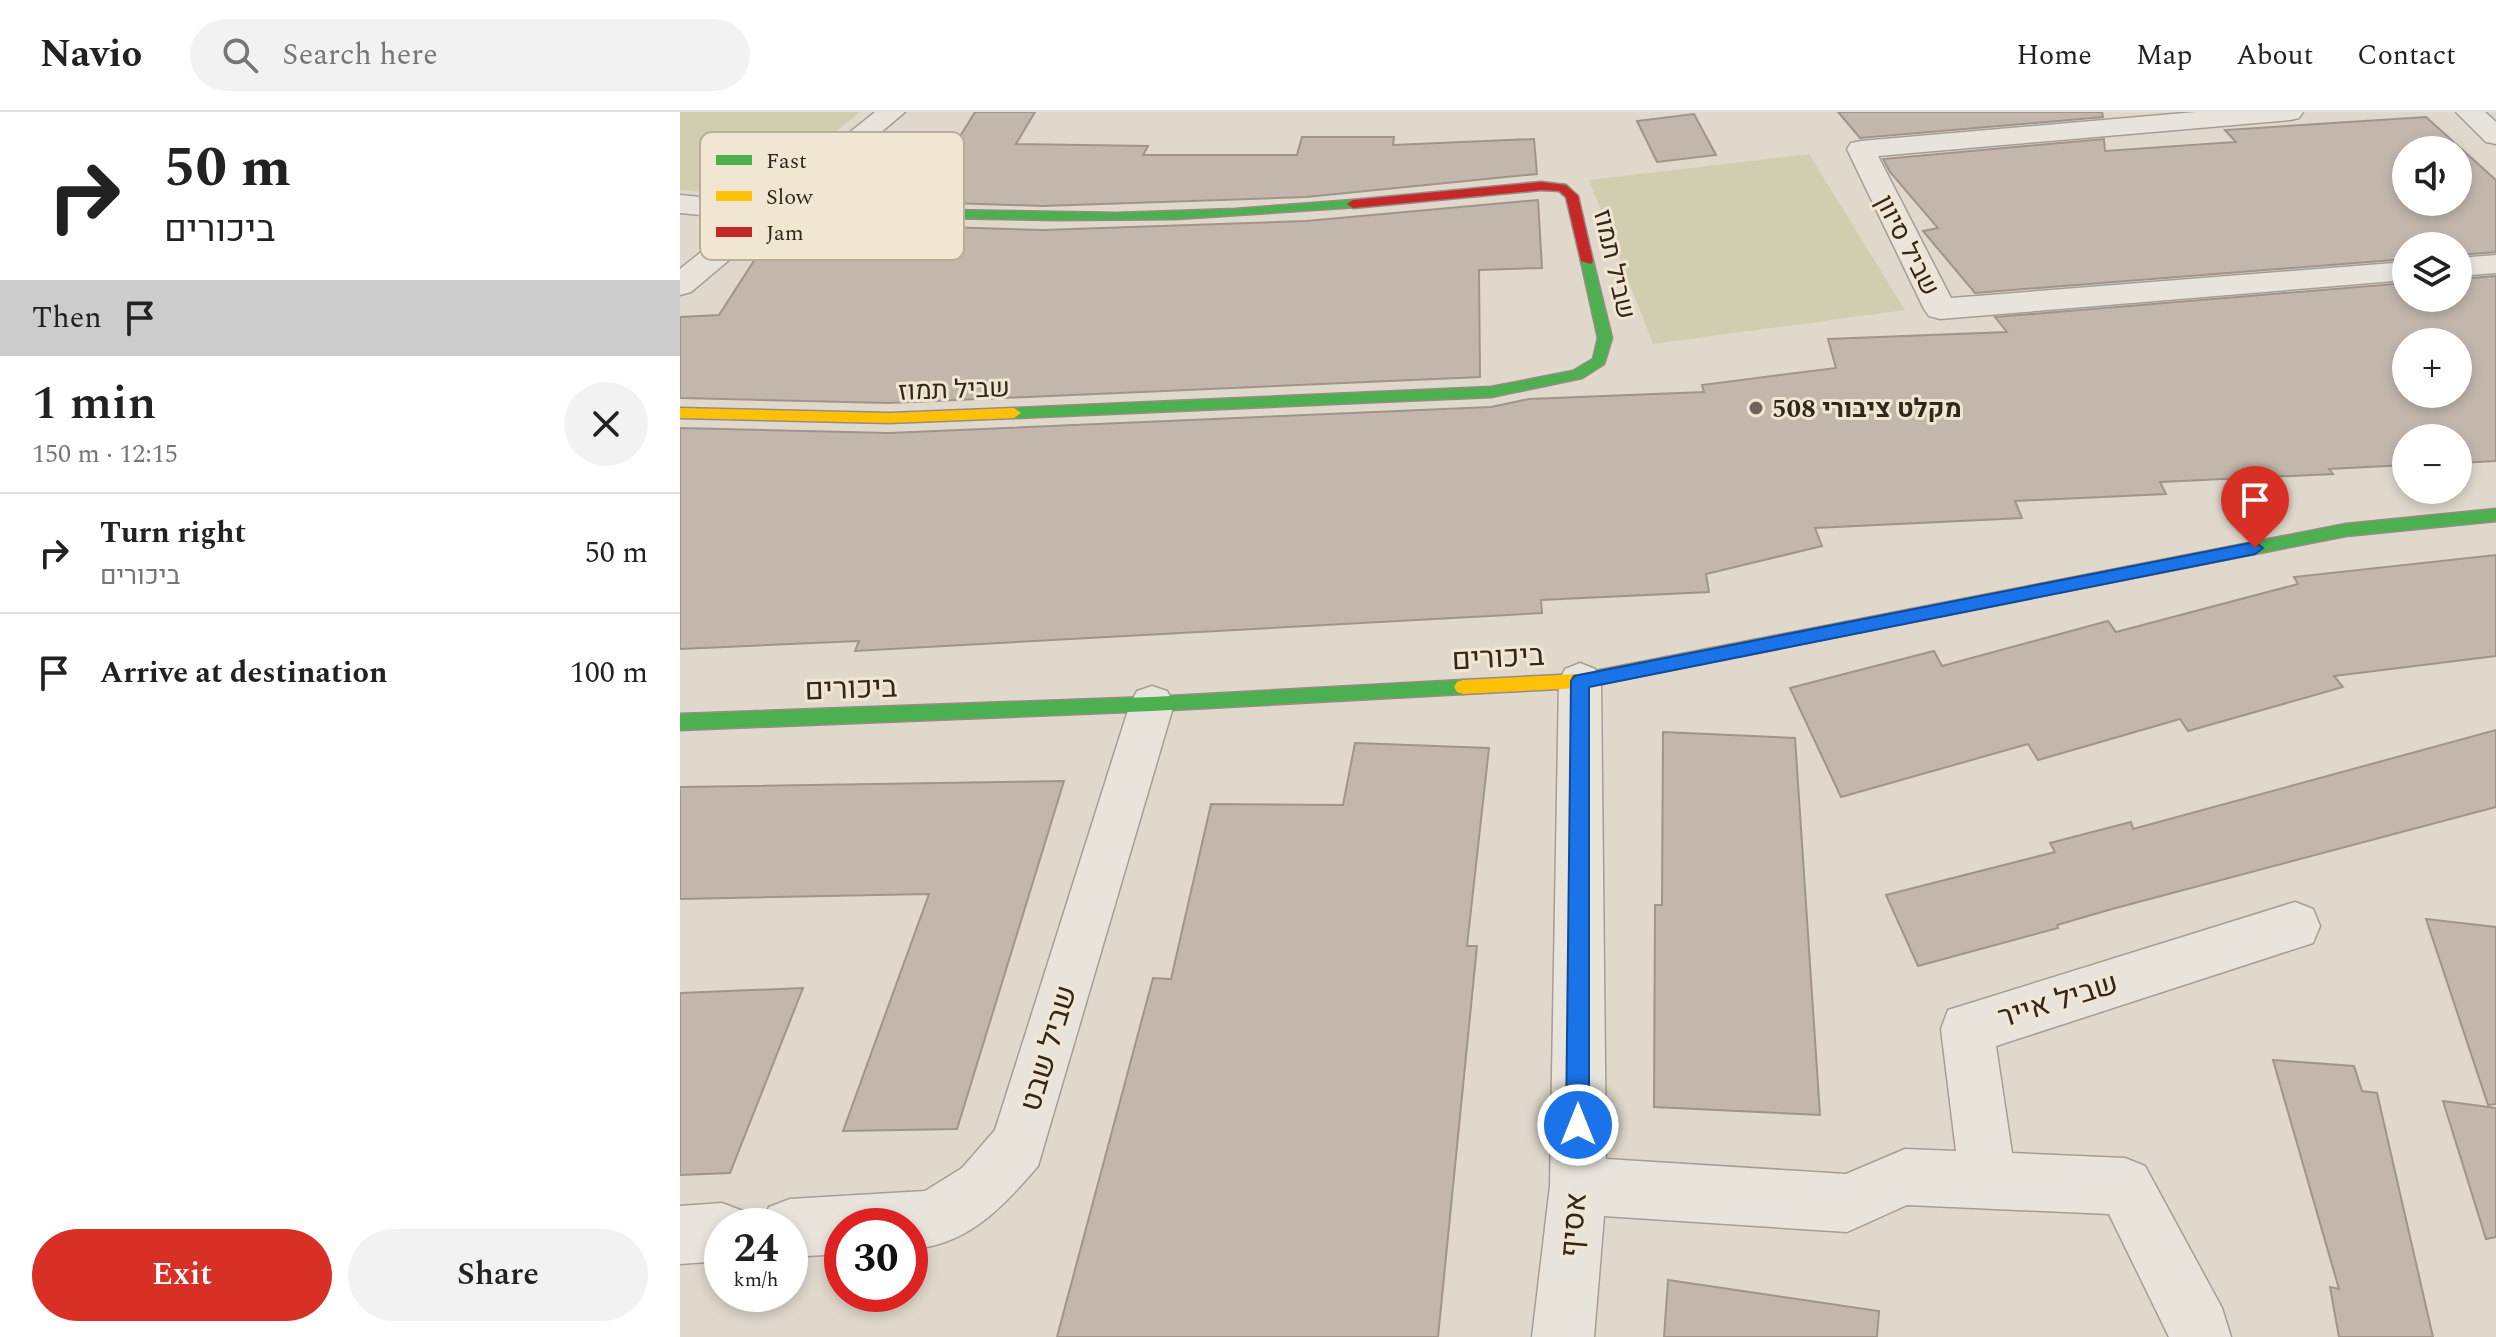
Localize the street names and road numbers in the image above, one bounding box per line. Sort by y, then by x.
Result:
street label: שביל סיוון [1864,188,1950,303]
street label: שביל תמוז [1582,205,1646,323]
street label: שביל תמוז [898,368,1011,412]
street label: ביכורים [1451,633,1546,683]
street label: ביכורים [804,664,898,714]
street label: שביל אייר [1992,961,2124,1041]
street label: שביל שבט [1008,980,1090,1117]
street label: אסיף [1548,1191,1600,1260]

